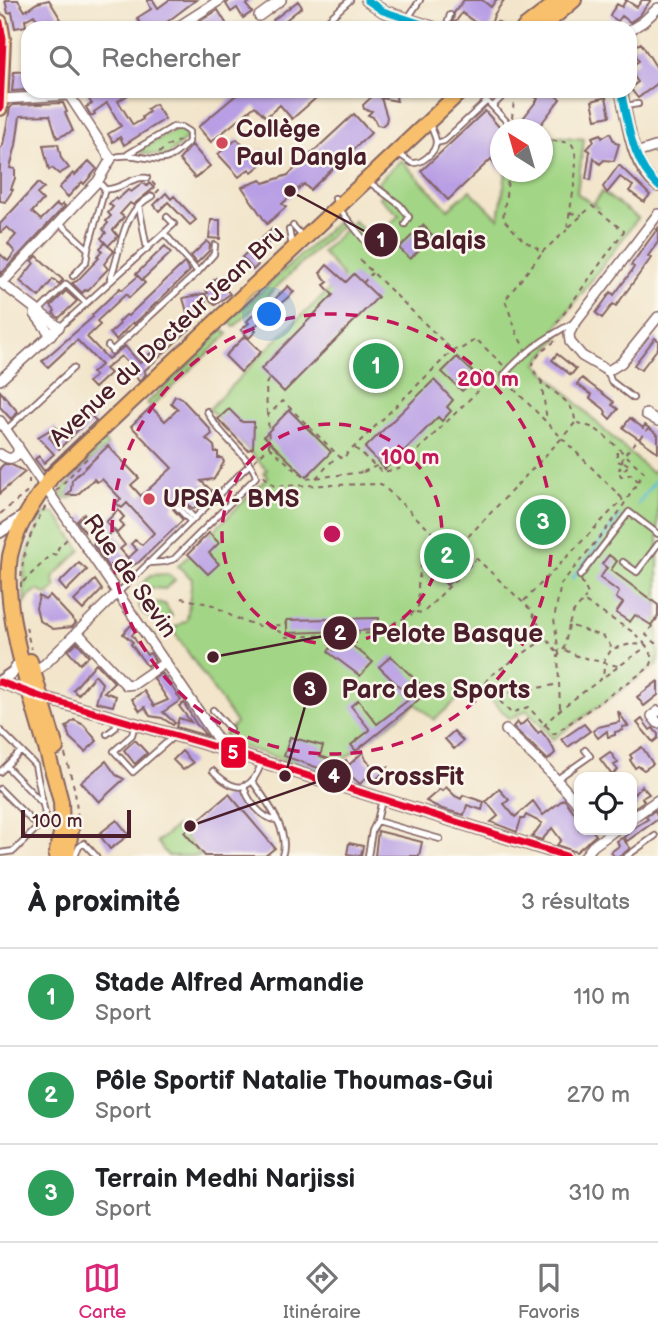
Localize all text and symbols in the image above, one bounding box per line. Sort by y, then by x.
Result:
search box [21,21,637,98]
icon: search [45,41,83,79]
text: Rechercher [101,44,240,75]
place label: Collège Paul Dangla [236,115,367,172]
north arrow [490,119,553,182]
marker: Collège Paul Dangla [214,135,230,151]
callout: Balqis [363,217,500,264]
street label: Avenue du Docteur Jean Bru [44,219,290,453]
text: Balqis [412,226,486,257]
text: 1 [377,228,385,253]
your location [252,297,286,331]
pin: 1 [353,340,399,392]
text: 200 m [457,367,519,392]
text: 100 m [381,445,439,470]
place label: UPSA - BMS [163,485,299,514]
marker: UPSA - BMS [141,491,157,507]
pin: 3 [520,496,566,548]
street label: Rue de Sevin [77,509,183,643]
centre of rings [320,522,344,546]
pin: 2 [424,530,470,582]
callout: Pelote Basque [322,609,557,656]
text: Pelote Basque [371,619,543,650]
text: 2 [334,621,347,646]
callout: Parc des Sports [293,665,544,712]
text: Parc des Sports [342,675,531,706]
text: 3 [304,677,316,702]
line badge: 5 [220,736,247,769]
text: 5 [228,742,239,765]
callout: CrossFit [317,752,478,799]
text: CrossFit [366,762,465,793]
text: 4 [328,764,341,789]
map controls [574,772,637,835]
button: locate [574,772,637,835]
scale bar [21,807,131,839]
text: 100 m [32,810,83,833]
text: À proximité [28,884,180,920]
text: 3 résultats [521,888,630,916]
text: Stade Alfred Armandie [95,968,364,999]
text: 1 [46,983,56,1011]
text: 110 m [573,983,630,1011]
text: Sport [95,999,151,1027]
text: Pôle Sportif Natalie Thoumas-Gui [95,1066,493,1097]
text: 2 [44,1081,58,1109]
text: 270 m [566,1081,630,1109]
text: Sport [95,1097,151,1125]
text: Terrain Medhi Narjissi [95,1164,355,1195]
text: 3 [44,1179,58,1207]
text: 310 m [568,1179,630,1207]
text: Sport [95,1195,151,1223]
tab: Carte [78,1259,126,1324]
tab: Itinéraire [283,1259,361,1324]
tab: Favoris [518,1259,580,1324]

